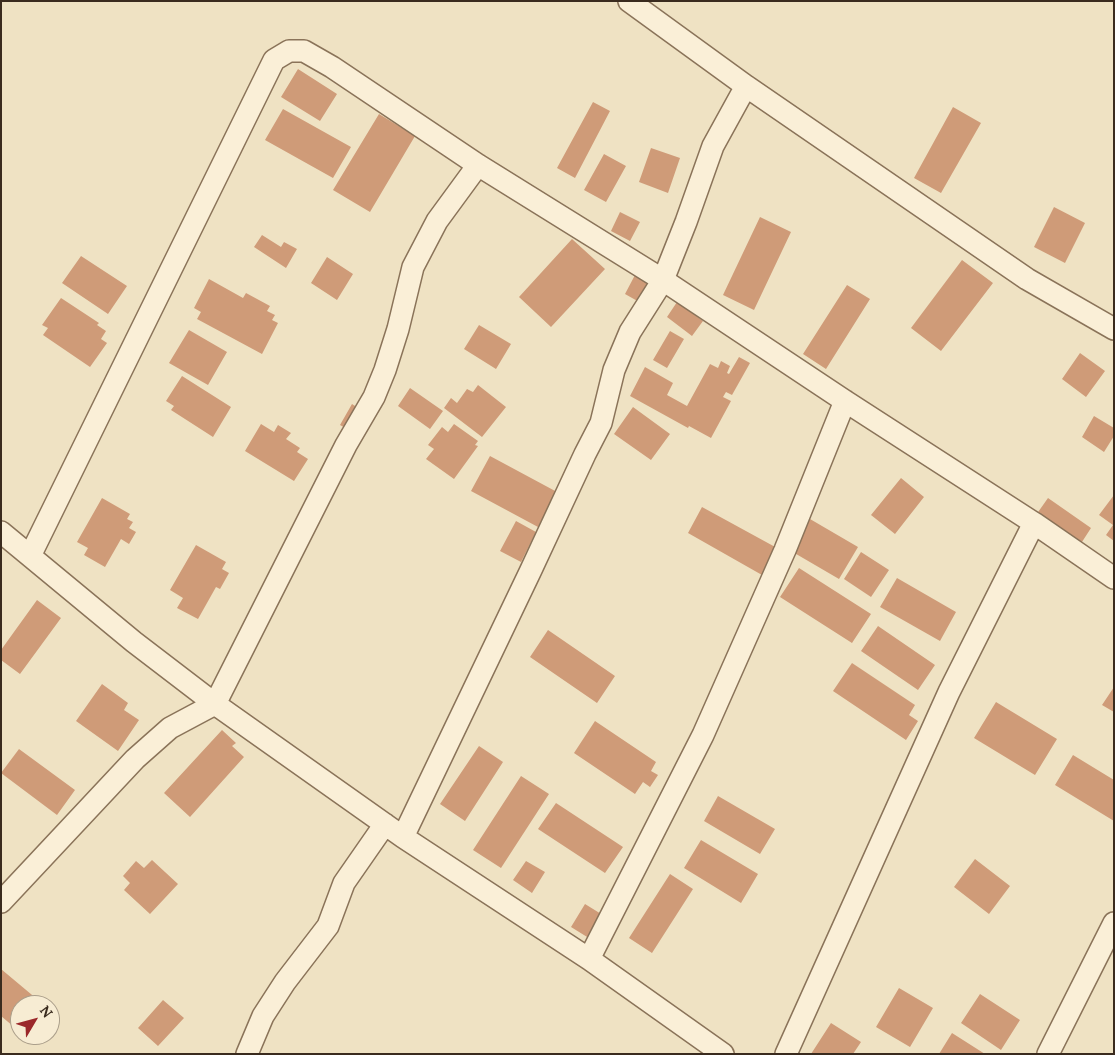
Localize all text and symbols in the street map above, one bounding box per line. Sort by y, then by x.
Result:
north arrow [10,995,60,1045]
text: N [36,1002,57,1021]

